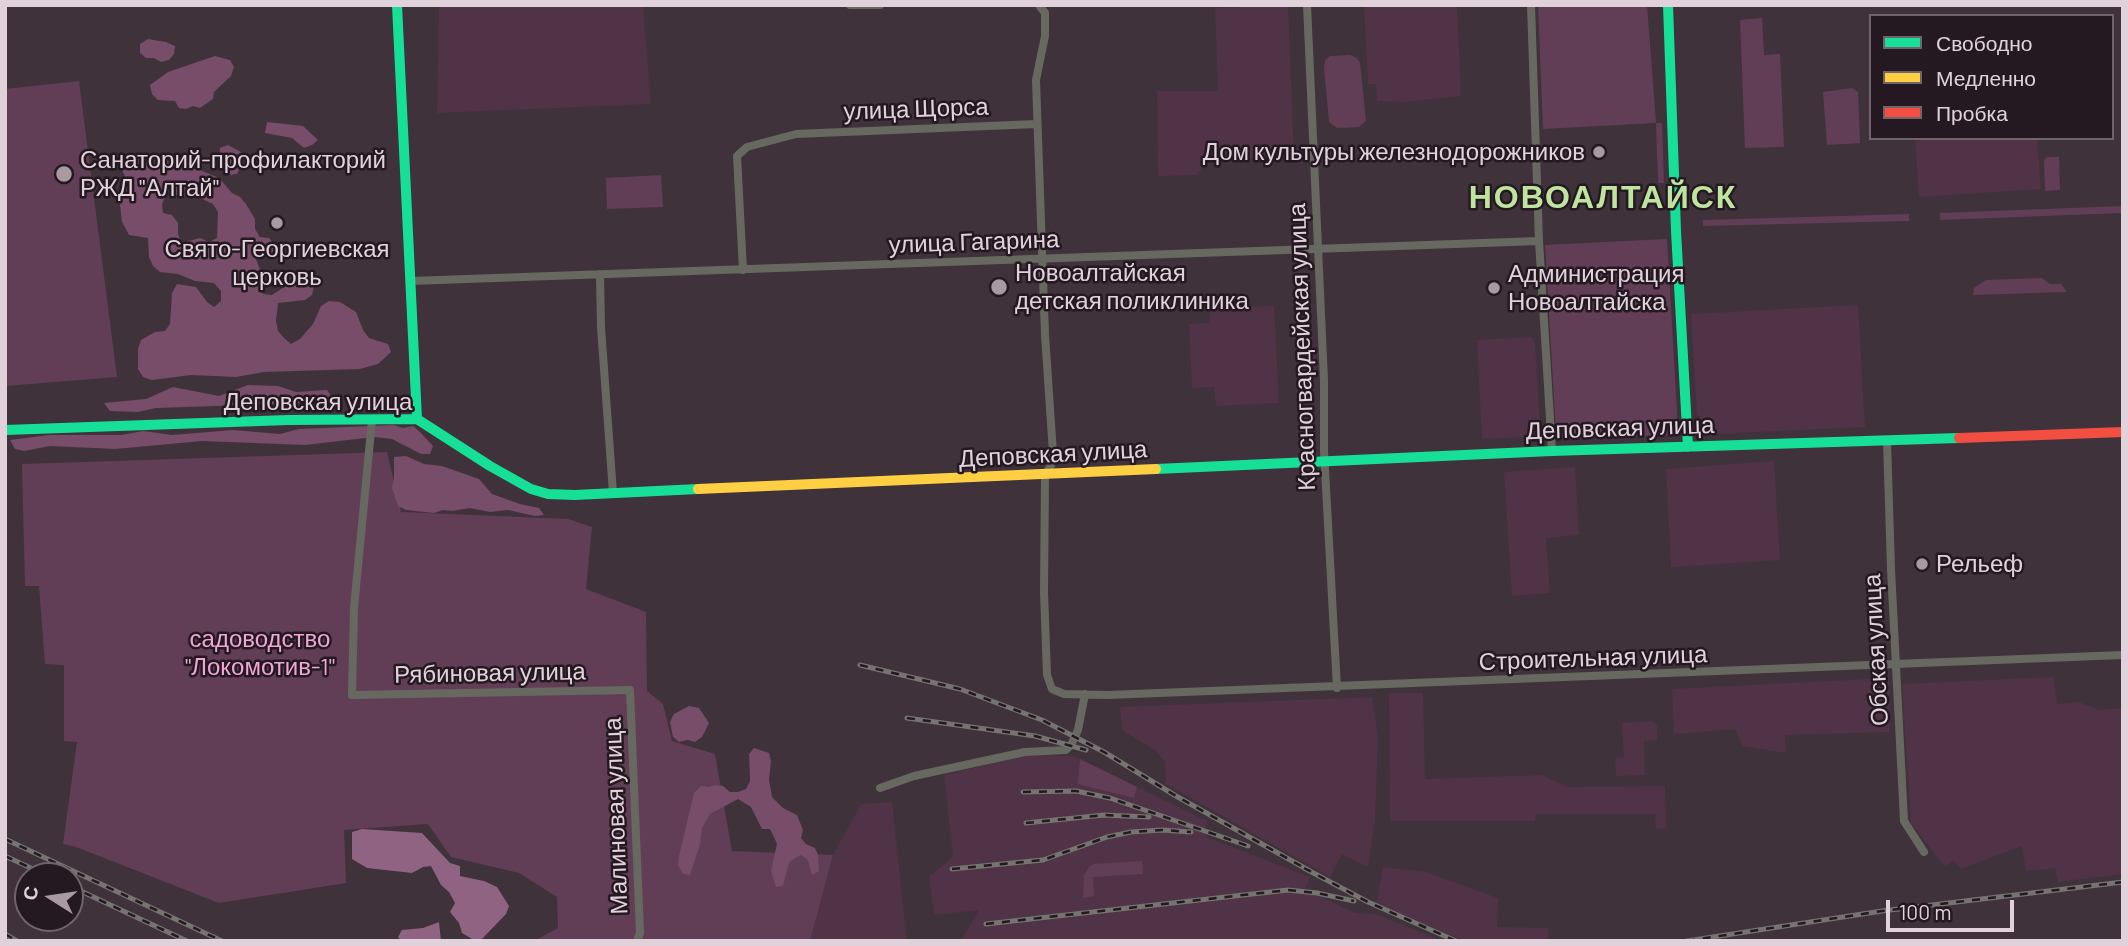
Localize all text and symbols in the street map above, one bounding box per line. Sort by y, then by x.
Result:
legend [1869,14,2114,140]
text: Свободно [1936,30,2033,55]
text: Медленно [1936,65,2036,90]
street label: улица Щорса [843,92,989,126]
text: Пробка [1936,100,2008,125]
place label: Дом культуры железнодорожников [1203,138,1585,166]
marker: Дом культуры железнодорожников [1591,144,1607,160]
place label: Санаторий-профилакторий РЖД "Алтай" [80,146,386,202]
marker: Санаторий-профилакторий РЖД "Алтай" [54,164,74,184]
district label: НОВОАЛТАЙСК [1470,178,1736,216]
street label: Красногвардейская улица [1283,203,1321,491]
marker: Свято-Георгиевская церковь [269,215,285,231]
street label: улица Гагарина [888,225,1060,259]
place label: Свято-Георгиевская церковь [164,235,390,291]
place label: Новоалтайская детская поликлиника [1015,259,1249,315]
place label: Администрация Новоалтайска [1508,260,1684,316]
marker: Новоалтайская детская поликлиника [989,277,1009,297]
marker: Администрация Новоалтайска [1486,280,1502,296]
street label: Деповская улица [224,388,412,416]
street label: Деповская улица [1525,410,1715,446]
street label: Деповская улица [958,435,1148,473]
place label: Рельеф [1936,550,2023,578]
marker: Рельеф [1914,556,1930,572]
street label: Обская улица [1858,573,1894,727]
park label: садоводство "Локомотив-1" [185,625,335,681]
street label: Строительная улица [1478,640,1708,676]
street label: Рябиновая улица [394,657,586,689]
street label: Малиновая улица [598,717,634,915]
north arrow [14,862,84,932]
text: С [17,884,43,902]
scale bar [1890,886,2018,930]
text: 100 m [1899,899,1952,924]

